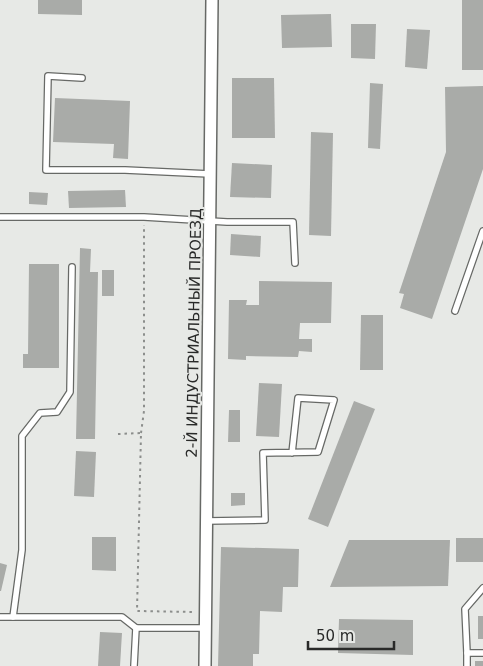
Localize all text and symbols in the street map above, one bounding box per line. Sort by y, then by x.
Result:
street label: 2-Й ИНДУСТРИАЛЬНЫЙ ПРОЕЗД [182,208,205,458]
scale bar [308,618,394,650]
text: 50 m [316,627,354,645]

